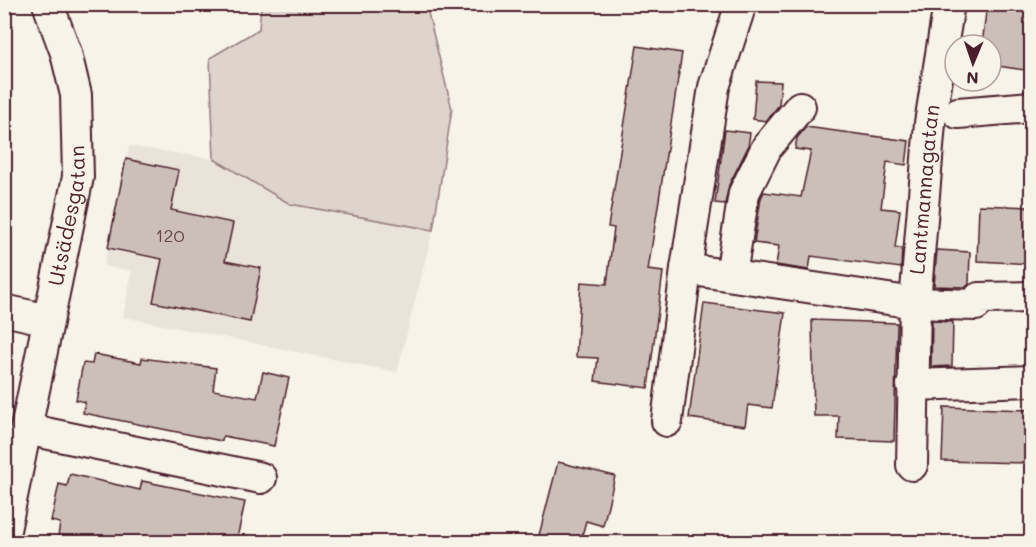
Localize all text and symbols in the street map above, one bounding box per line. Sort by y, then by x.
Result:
north arrow [943,33,1003,93]
text: N [966,68,979,89]
street label: Lantmannagatan [902,102,945,275]
street label: Utsädesgatan [41,145,90,288]
house number: 120 [155,223,185,247]

